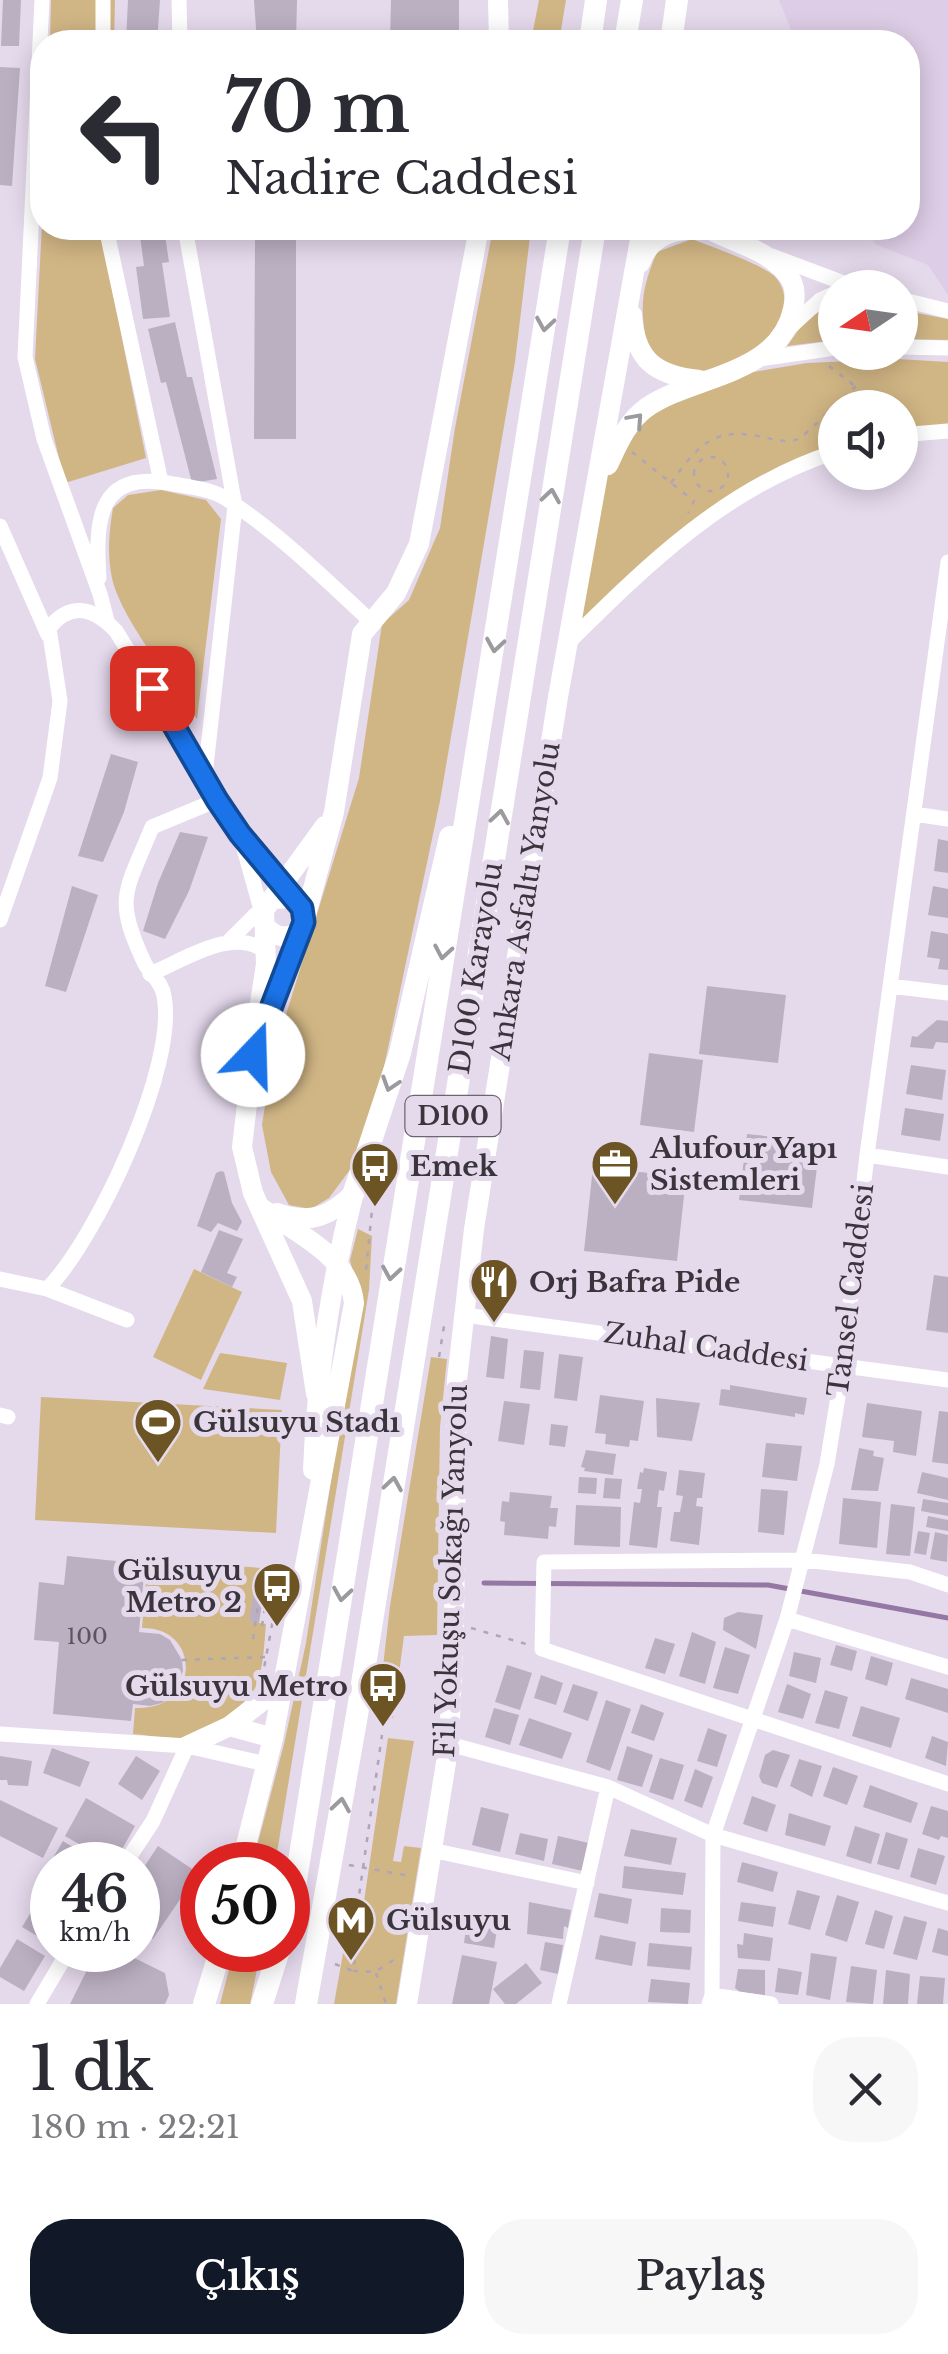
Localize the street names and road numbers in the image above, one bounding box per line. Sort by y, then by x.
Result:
street label: Ankara Asfaltı Yanyolu [482,739,568,1064]
street label: D100 Karayolu [442,859,510,1077]
road number: D100 [406,1096,500,1136]
street label: Tansel Caddesi [821,1181,881,1399]
street label: Zuhal Caddesi [602,1315,810,1379]
street label: Fil Yokuşu Sokağı Yanyolu [427,1383,475,1758]

